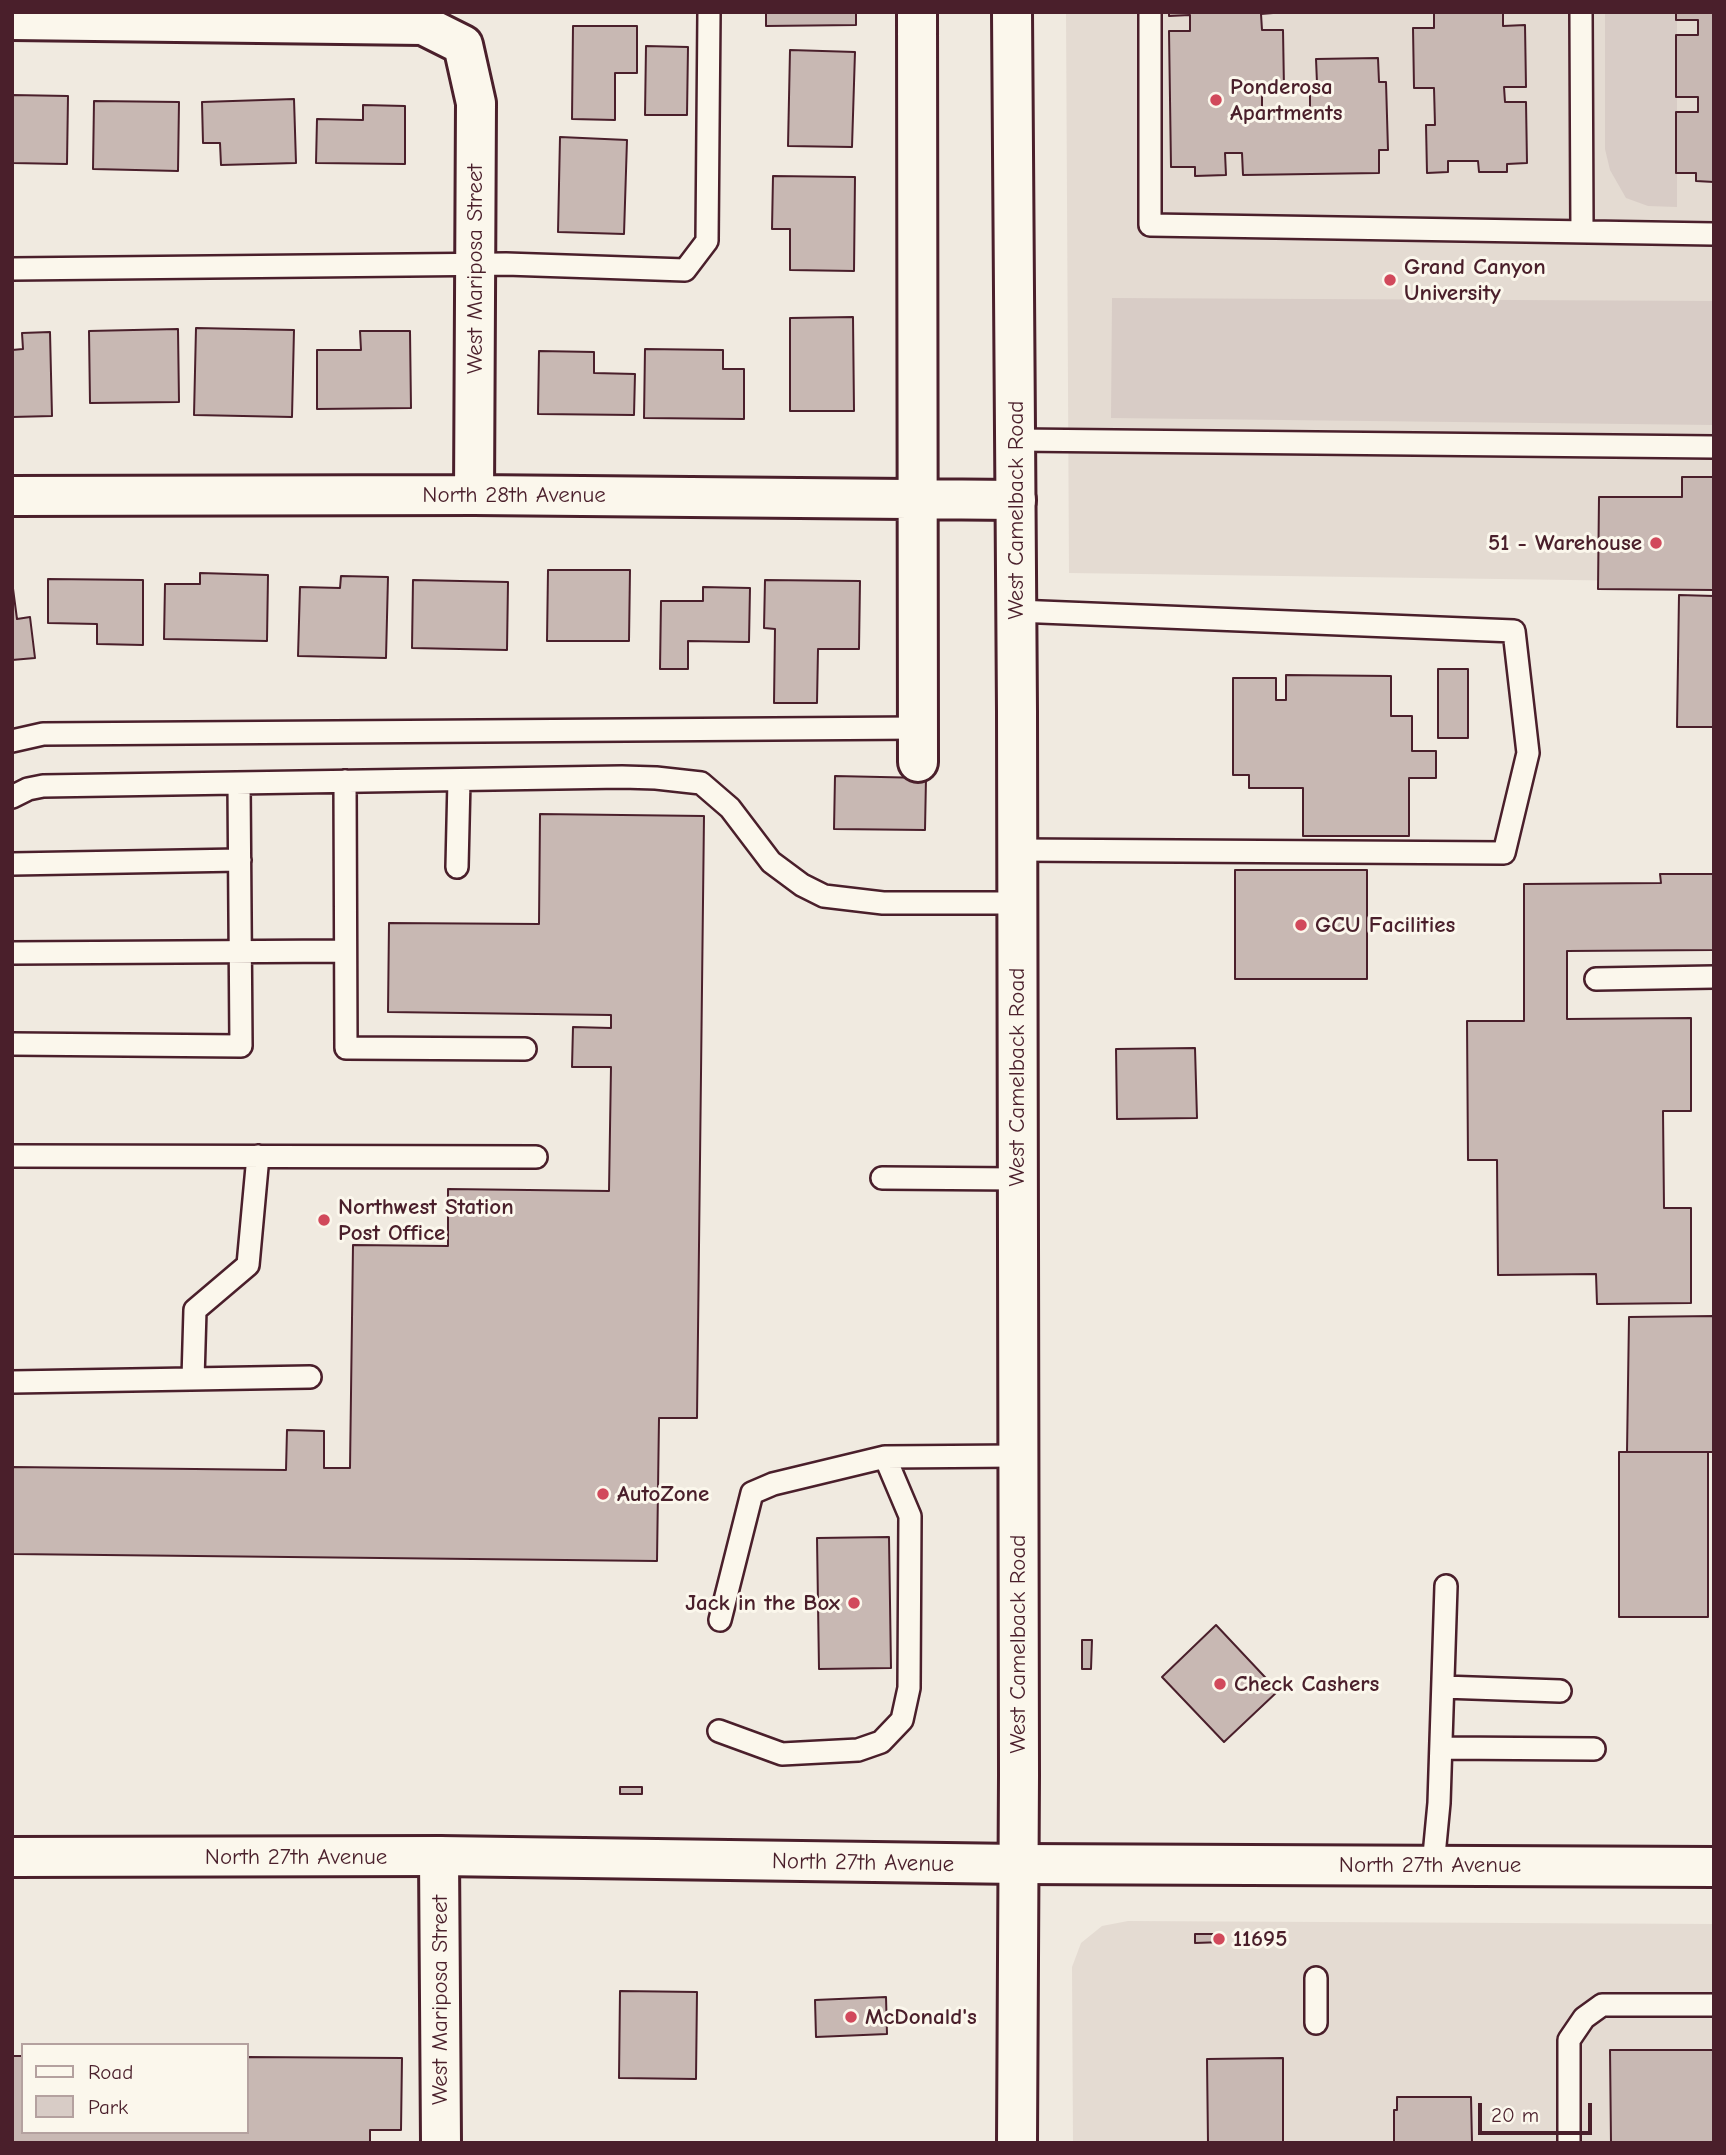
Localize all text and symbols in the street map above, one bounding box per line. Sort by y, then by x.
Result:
place label: Ponderosa Apartments [1230,73,1343,127]
marker: Ponderosa Apartments [1208,92,1224,108]
street label: West Mariposa Street [461,164,489,374]
place label: Grand Canyon University [1404,253,1546,307]
marker: Grand Canyon University [1382,272,1398,288]
street label: West Camelback Road [1002,400,1030,620]
street label: North 28th Avenue [422,481,606,509]
place label: 51 - Warehouse [1488,529,1642,557]
marker: 51 - Warehouse [1648,535,1664,551]
place label: GCU Facilities [1315,911,1455,939]
marker: GCU Facilities [1293,917,1309,933]
street label: West Camelback Road [1003,967,1031,1187]
place label: Northwest Station Post Office [338,1193,514,1247]
marker: Northwest Station Post Office [316,1212,332,1228]
place label: AutoZone [617,1480,709,1508]
marker: AutoZone [595,1486,611,1502]
street label: West Camelback Road [1004,1534,1032,1754]
place label: Jack in the Box [685,1589,840,1617]
marker: Jack in the Box [846,1595,862,1611]
place label: Check Cashers [1234,1670,1379,1698]
marker: Check Cashers [1212,1676,1228,1692]
street label: North 27th Avenue [205,1843,387,1871]
street label: North 27th Avenue [772,1848,954,1878]
street label: North 27th Avenue [1339,1851,1521,1879]
street label: West Mariposa Street [426,1895,454,2105]
place label: 11695 [1233,1925,1287,1953]
marker: 11695 [1211,1931,1227,1947]
place label: McDonald's [865,2003,977,2031]
marker: McDonald's [843,2009,859,2025]
legend [21,2043,248,2134]
text: Road [88,2060,133,2084]
scale bar [1481,2088,1595,2132]
text: Park [88,2095,128,2119]
text: 20 m [1491,2103,1539,2127]

